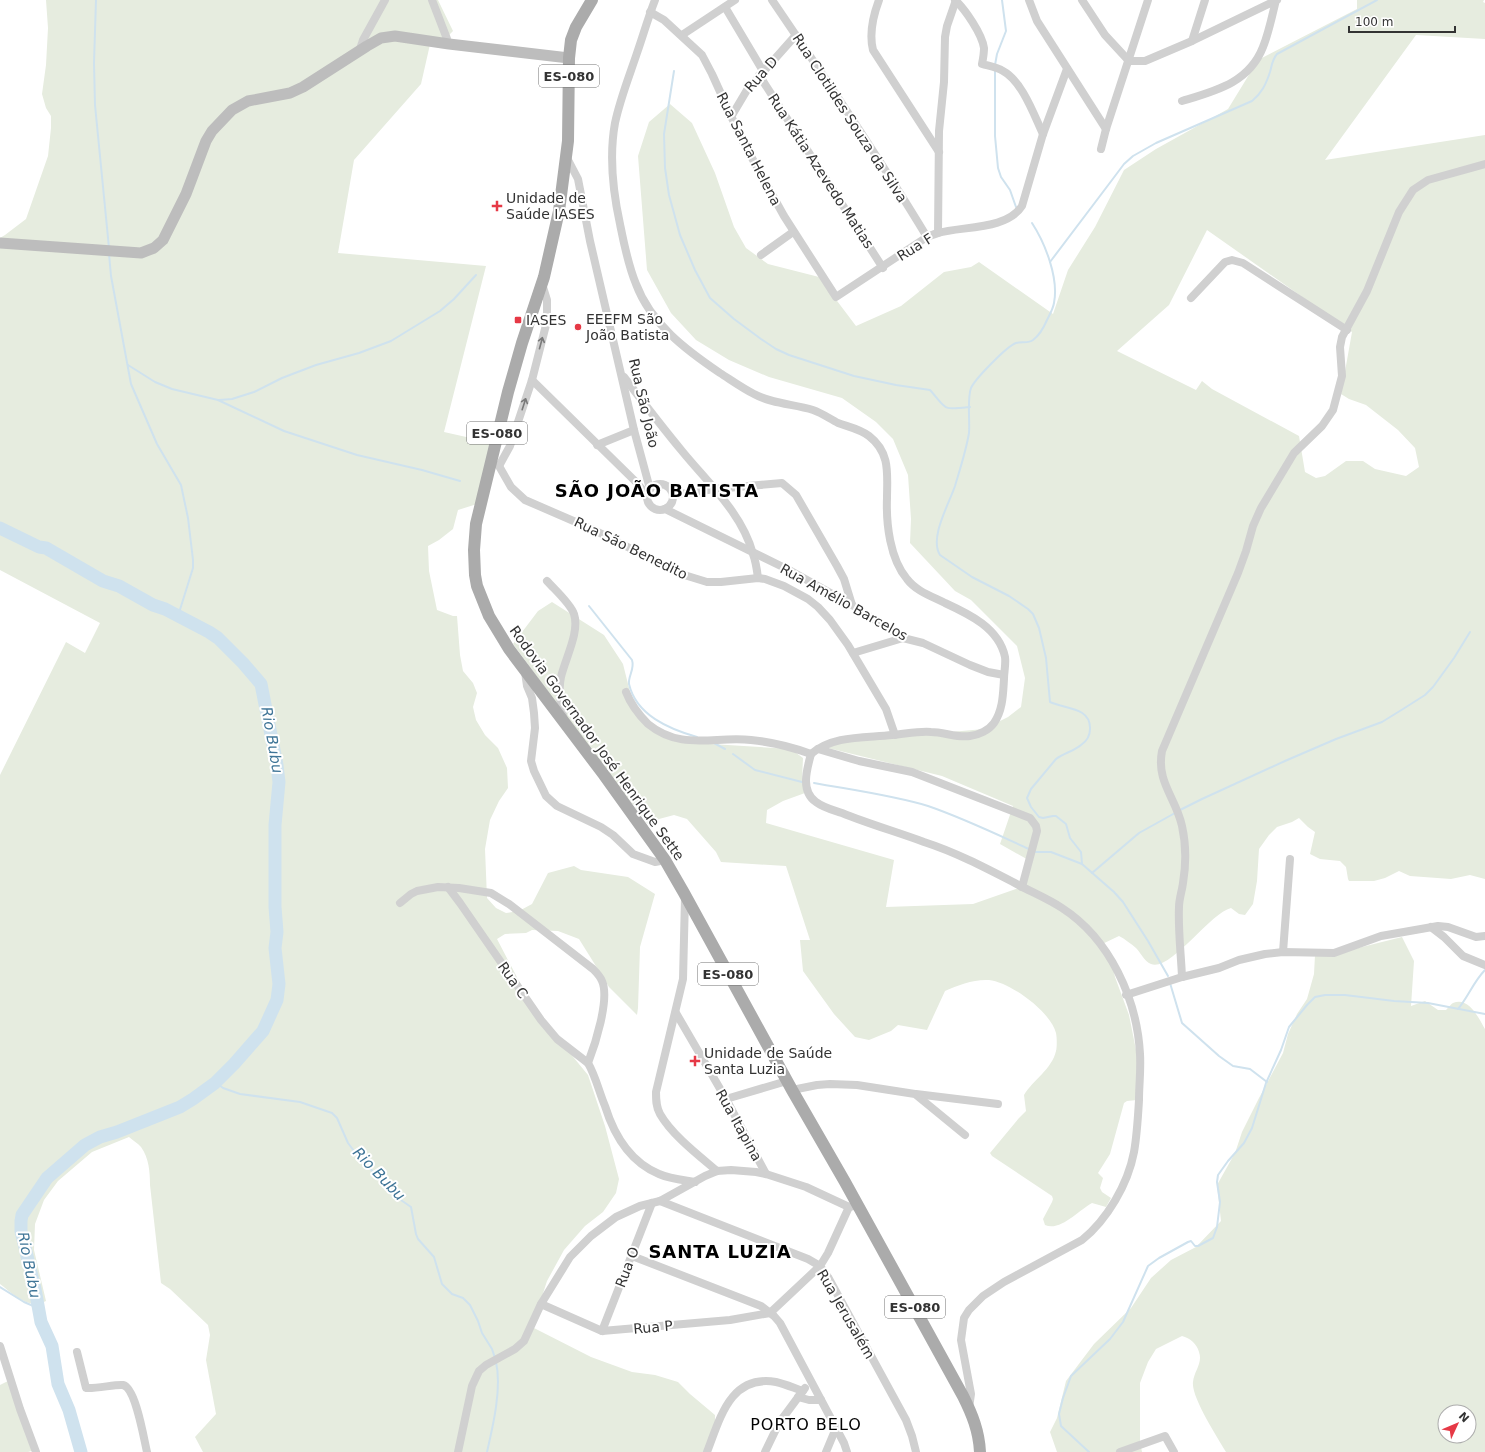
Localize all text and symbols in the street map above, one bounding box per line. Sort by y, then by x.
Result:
scale bar [1349,8,1455,34]
text: 100 m [1355,15,1393,29]
street label: Rua Clotildes Souza da Silva [789,31,911,205]
street label: Rua D [741,53,781,95]
road number: ES-080 [539,65,599,87]
street label: Rua Santa Helena [714,90,784,208]
street label: Rua Kátia Azevedo Matias [765,91,877,251]
place label: Unidade de Saúde IASES [506,190,595,222]
marker: Unidade de Saúde IASES [491,200,503,212]
street label: Rua F [894,230,936,264]
place label: EEEFM São João Batista [585,311,669,343]
place label: IASES [526,312,566,328]
marker: IASES [513,315,523,325]
marker: EEEFM São João Batista [573,322,583,332]
one-way arrow [538,337,546,350]
street label: Rua São João [626,357,662,449]
one-way arrow [521,397,528,410]
road number: ES-080 [467,422,527,444]
district label: SÃO JOÃO BATISTA [555,479,759,501]
street label: Rua São Benedito [572,514,690,582]
street label: Rua Amélio Barcelos [777,560,911,644]
street label: Rodovia Governador José Henrique Sette [507,623,687,863]
water label: Rio Bubu [257,705,287,775]
street label: Rua C [495,959,531,1001]
road number: ES-080 [698,963,758,985]
place label: Unidade de Saúde Santa Luzia [704,1045,832,1077]
marker: Unidade de Saúde Santa Luzia [689,1055,701,1067]
street label: Rua Itapina [713,1086,765,1164]
water label: Rio Bubu [349,1144,409,1204]
water label: Rio Bubu [14,1230,44,1300]
district label: SANTA LUZIA [648,1241,792,1262]
street label: Rua O [612,1245,642,1289]
street label: Rua Jerusalém [814,1267,878,1361]
road number: ES-080 [885,1296,945,1318]
street label: Rua P [633,1317,673,1337]
north arrow [1437,1404,1477,1444]
text: N [1456,1410,1472,1425]
district label: PORTO BELO [750,1415,862,1434]

